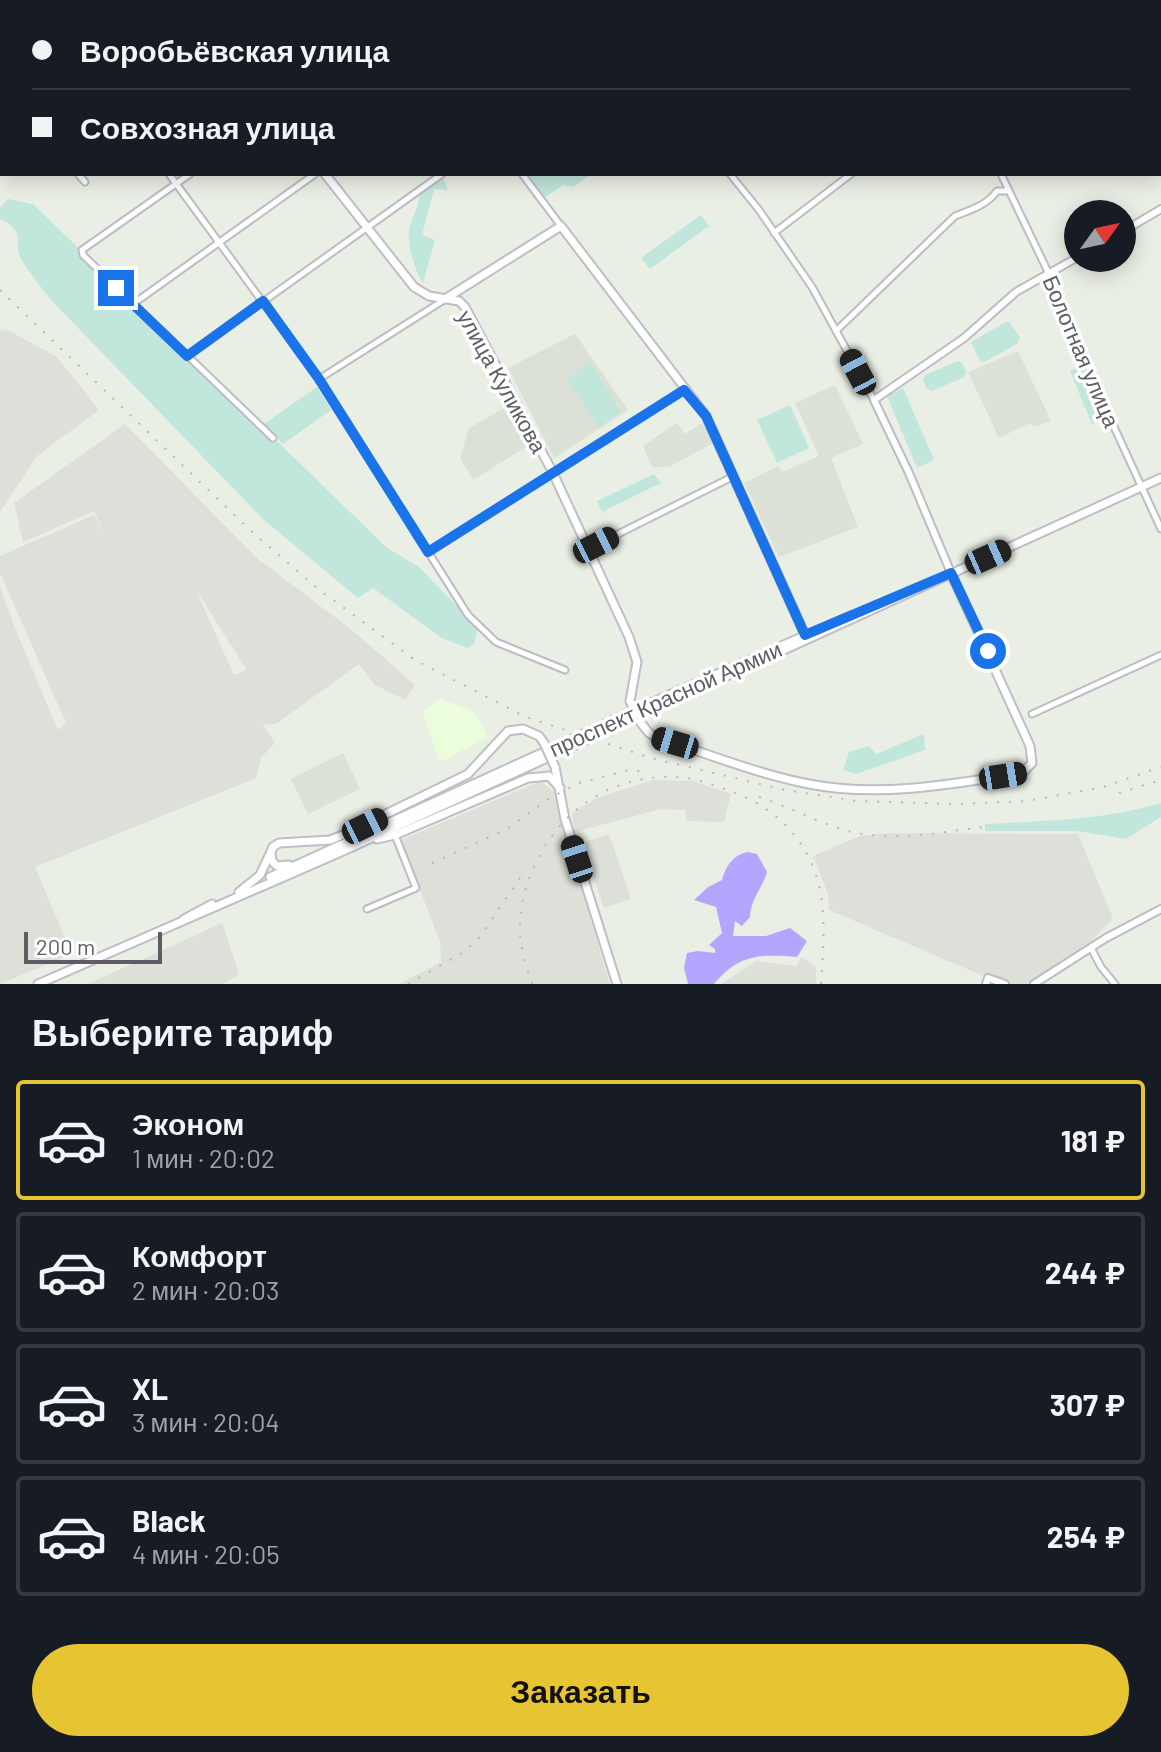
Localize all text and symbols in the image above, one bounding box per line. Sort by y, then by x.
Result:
text: Воробьёвская улица [80,32,389,68]
text: Совхозная улица [80,109,335,145]
north arrow [1064,200,1136,272]
map controls [1064,200,1136,272]
route end [98,270,134,306]
street label: Болотная улица [1037,271,1126,432]
street label: улица Куликова [452,305,553,458]
car [836,345,880,399]
car [569,523,623,567]
car [961,536,1015,578]
route start [970,633,1006,669]
street label: проспект Красной Армии [545,635,786,762]
car [649,725,701,761]
car [977,760,1029,792]
car [338,805,392,847]
car [558,832,596,886]
scale bar [24,928,162,964]
text: 200 m [36,933,95,959]
text: Выберите тариф [32,1010,333,1053]
icon: car [36,1104,108,1176]
text: Эконом [132,1105,245,1141]
text: 181 ₽ [1061,1122,1125,1158]
text: 1 мин · 20:02 [132,1142,275,1173]
icon: car [36,1236,108,1308]
text: Комфорт [132,1237,267,1273]
text: 244 ₽ [1045,1254,1125,1290]
text: 2 мин · 20:03 [132,1274,279,1305]
icon: car [36,1368,108,1440]
text: XL [132,1370,168,1406]
text: 307 ₽ [1050,1386,1125,1422]
text: 3 мин · 20:04 [132,1406,280,1437]
icon: car [36,1500,108,1572]
text: Black [132,1502,206,1538]
text: 254 ₽ [1047,1518,1125,1554]
text: 4 мин · 20:05 [132,1538,280,1569]
button: Заказать [32,1644,1129,1736]

